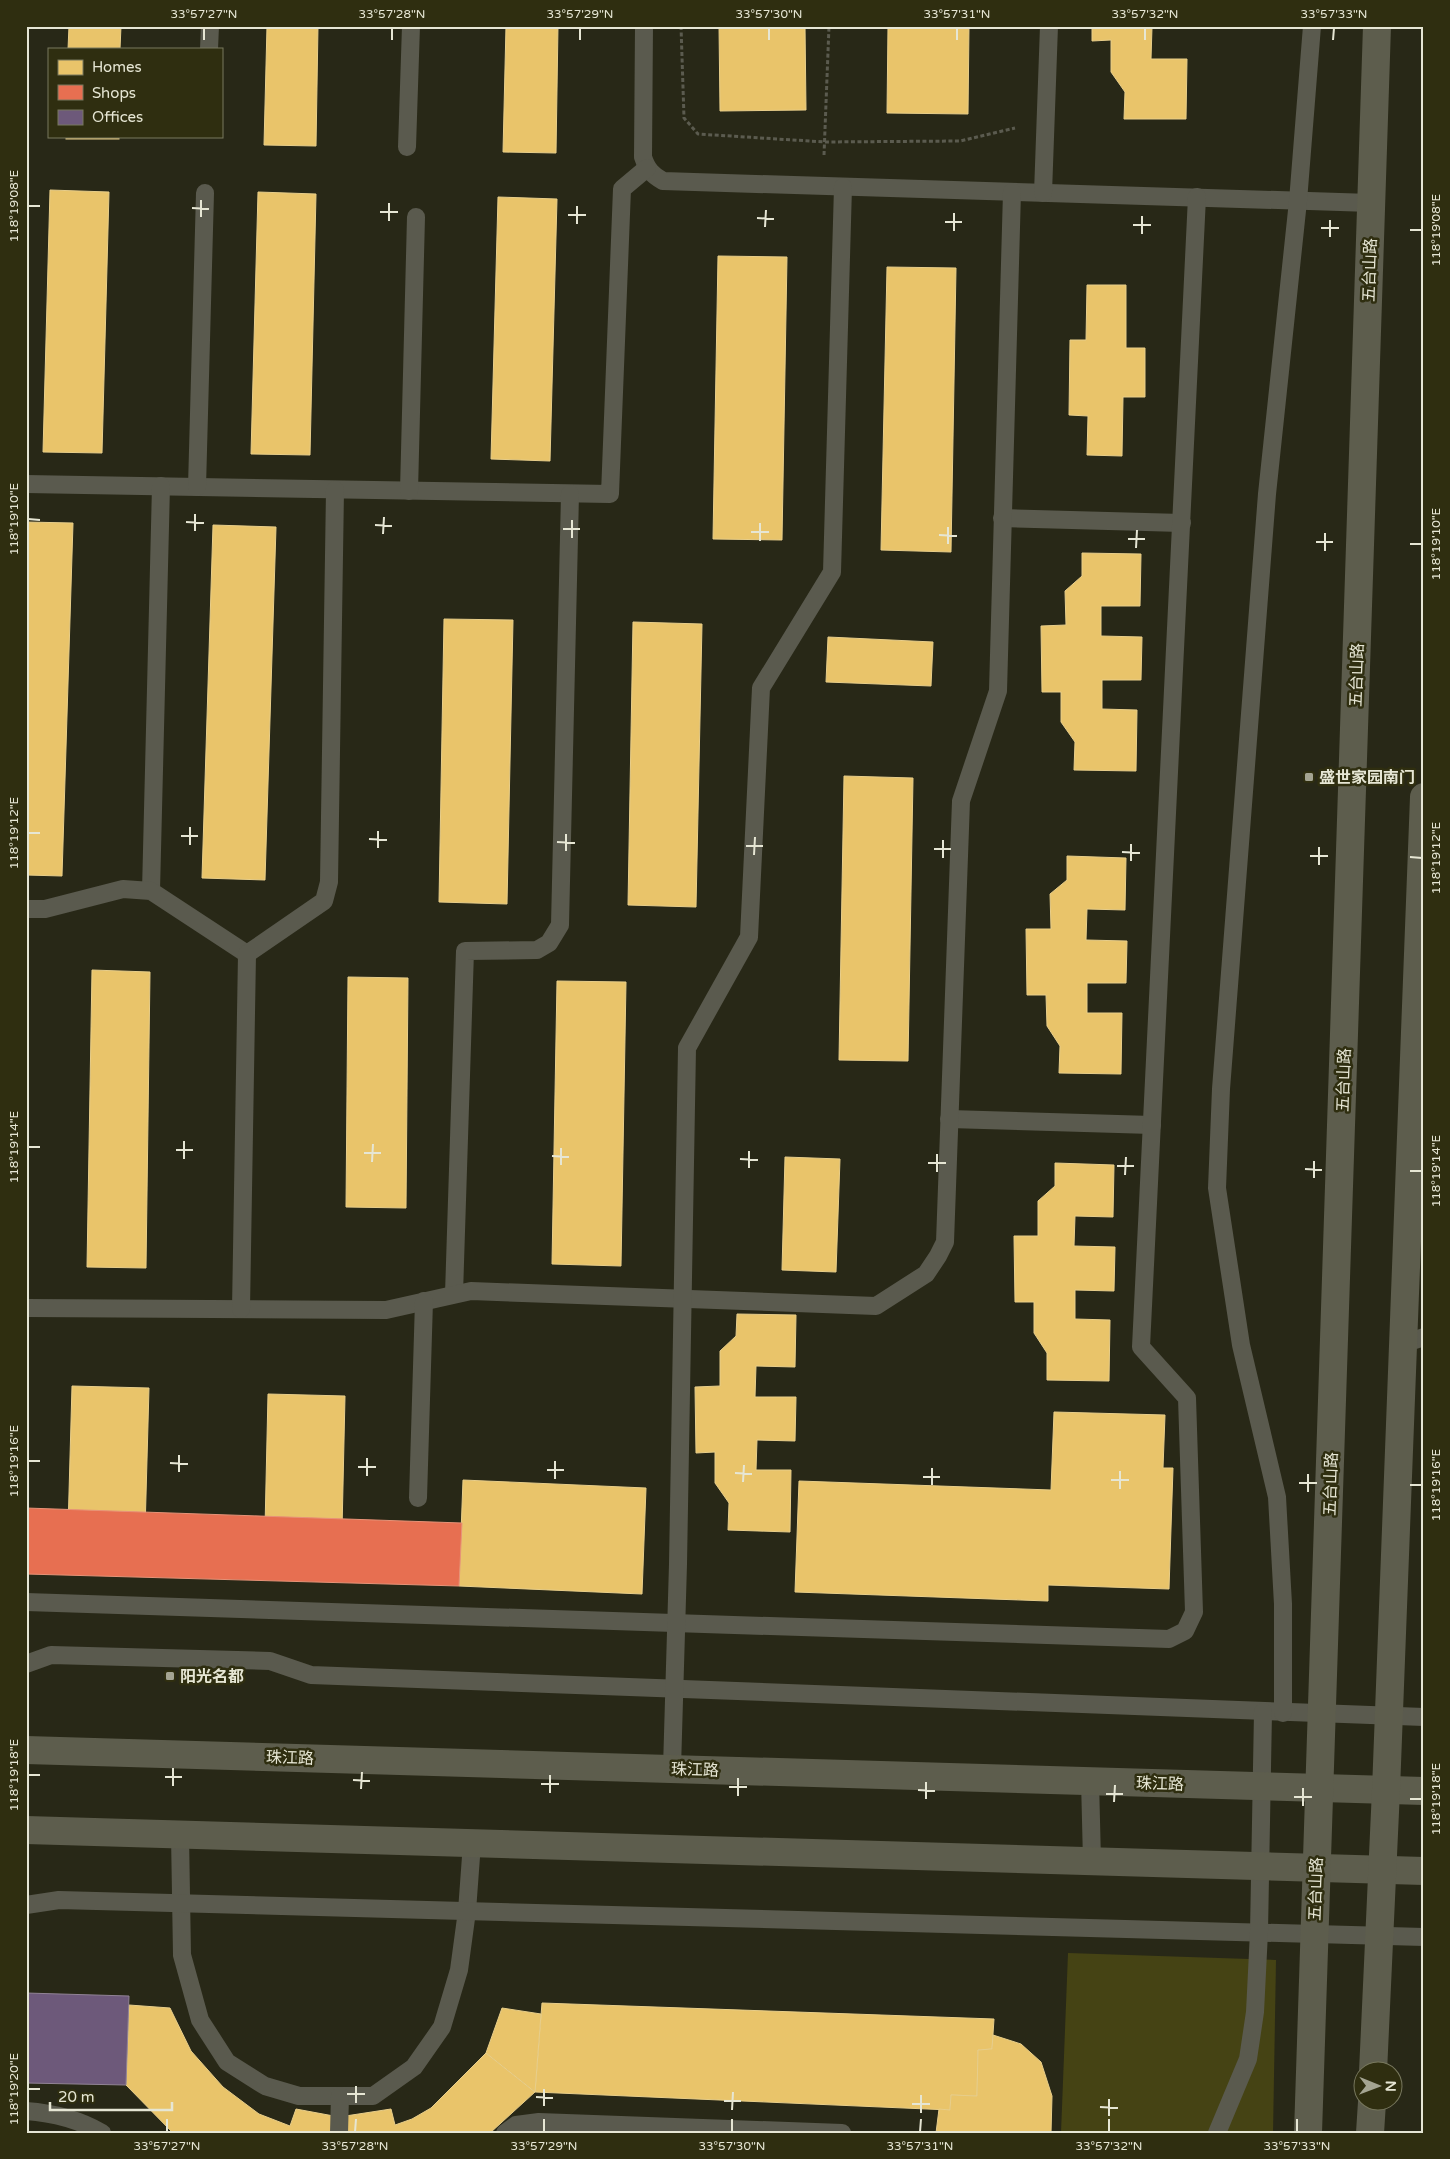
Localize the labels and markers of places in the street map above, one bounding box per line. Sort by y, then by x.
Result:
place label: 盛世家园南门 [1319,768,1415,788]
marker: 盛世家园南门 [1303,771,1315,783]
place label: 阳光名都 [180,1667,244,1687]
marker: 阳光名都 [164,1670,176,1682]

